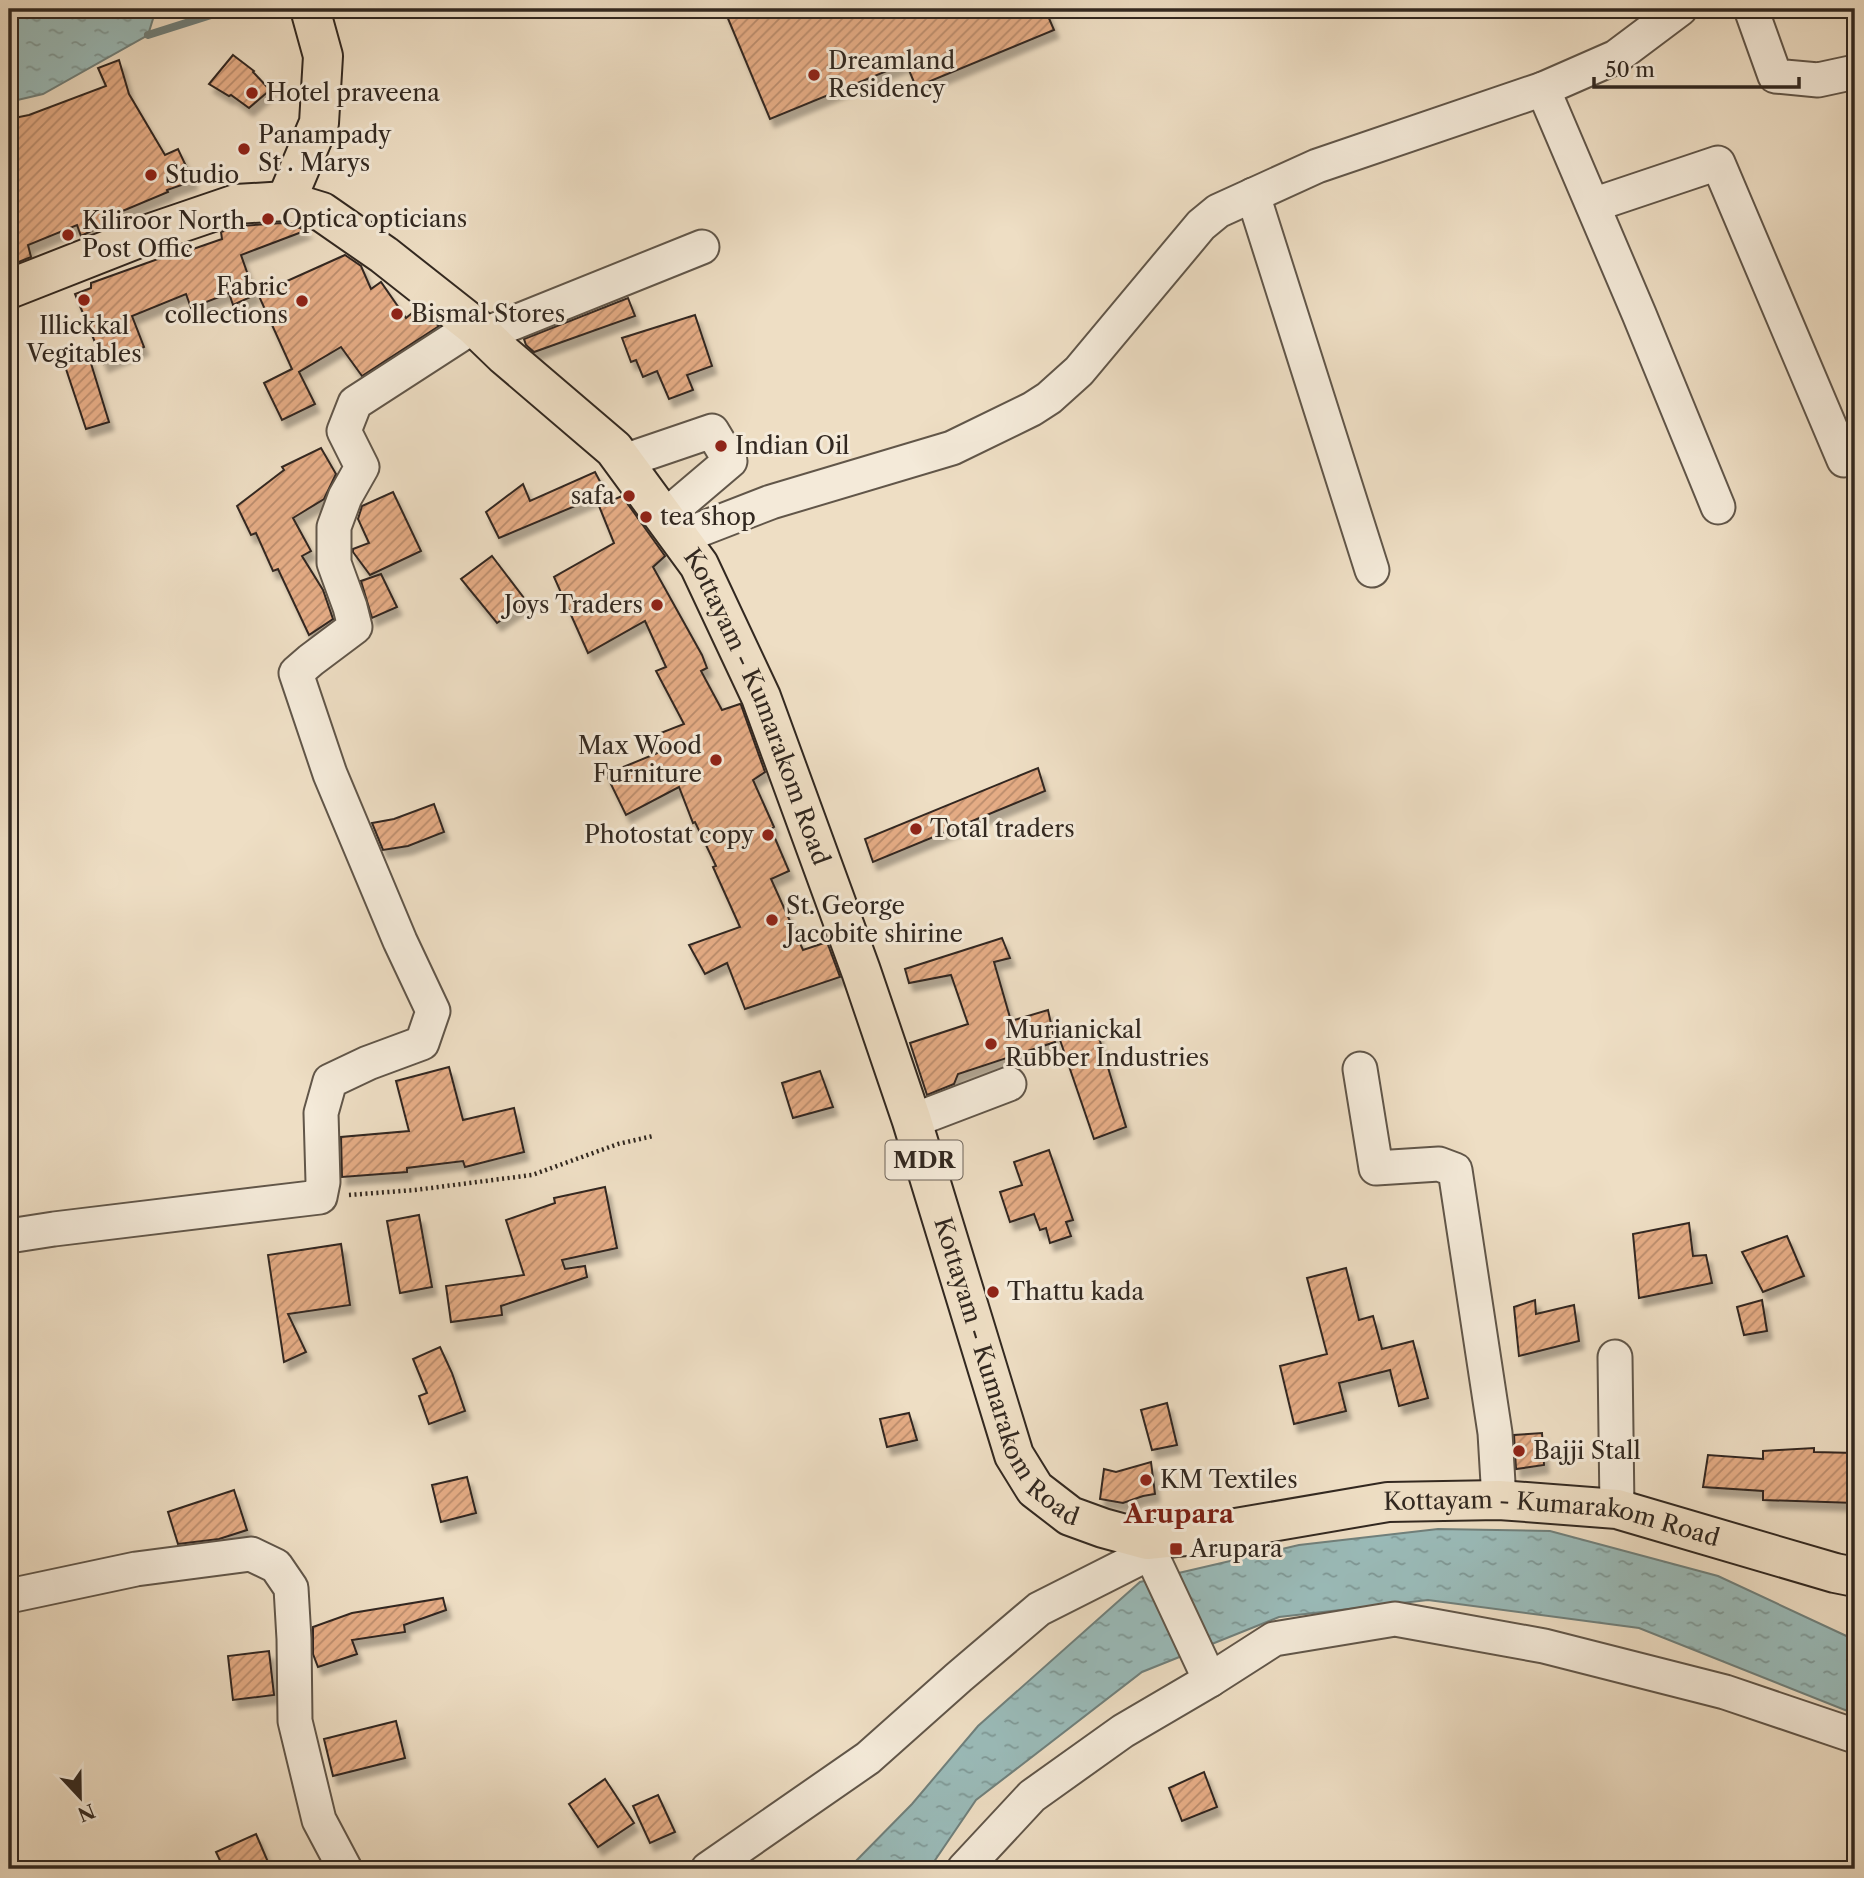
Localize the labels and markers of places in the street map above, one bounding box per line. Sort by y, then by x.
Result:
place label: Dreamland Residency [828,46,956,103]
marker: Dreamland Residency [806,67,822,83]
place label: Hotel praveena [266,78,440,107]
marker: Hotel praveena [244,85,260,101]
place label: Panampady St . Marys [258,120,392,177]
marker: Panampady St . Marys [236,141,252,157]
place label: Studio [165,160,239,189]
marker: Studio [143,167,159,183]
place label: Optica opticians [282,204,467,233]
place label: Kiliroor North Post Offic [82,206,245,263]
marker: Optica opticians [260,211,276,227]
marker: Kiliroor North Post Offic [60,227,76,243]
place label: Fabric collections [164,272,288,329]
marker: Illickkal Vegitables [76,292,92,308]
marker: Fabric collections [294,293,310,309]
place label: Bismal Stores [411,299,565,328]
marker: Bismal Stores [389,306,405,322]
place label: Illickkal Vegitables [25,311,142,368]
place label: Indian Oil [735,431,849,460]
marker: Indian Oil [713,438,729,454]
place label: safa [571,481,615,510]
marker: safa [621,488,637,504]
place label: tea shop [660,502,756,531]
marker: tea shop [638,509,654,525]
place label: Joys Traders [500,590,643,619]
marker: Joys Traders [649,597,665,613]
place label: Max Wood Furniture [578,731,702,788]
marker: Max Wood Furniture [708,752,724,768]
place label: Total traders [930,814,1075,843]
place label: Photostat copy [584,820,755,849]
marker: Total traders [908,821,924,837]
marker: Photostat copy [760,827,776,843]
place label: St. George Jacobite shirine [782,891,963,948]
marker: St. George Jacobite shirine [764,912,780,928]
place label: Murianickal Rubber Industries [1005,1015,1209,1072]
marker: Murianickal Rubber Industries [983,1036,999,1052]
place label: Thattu kada [1007,1277,1144,1306]
marker: Thattu kada [985,1284,1001,1300]
place label: Bajji Stall [1533,1436,1641,1465]
marker: Bajji Stall [1511,1443,1527,1459]
place label: KM Textiles [1160,1465,1298,1494]
marker: KM Textiles [1138,1472,1154,1488]
place label: Arupara [1189,1534,1283,1563]
marker: Arupara [1168,1541,1184,1557]

